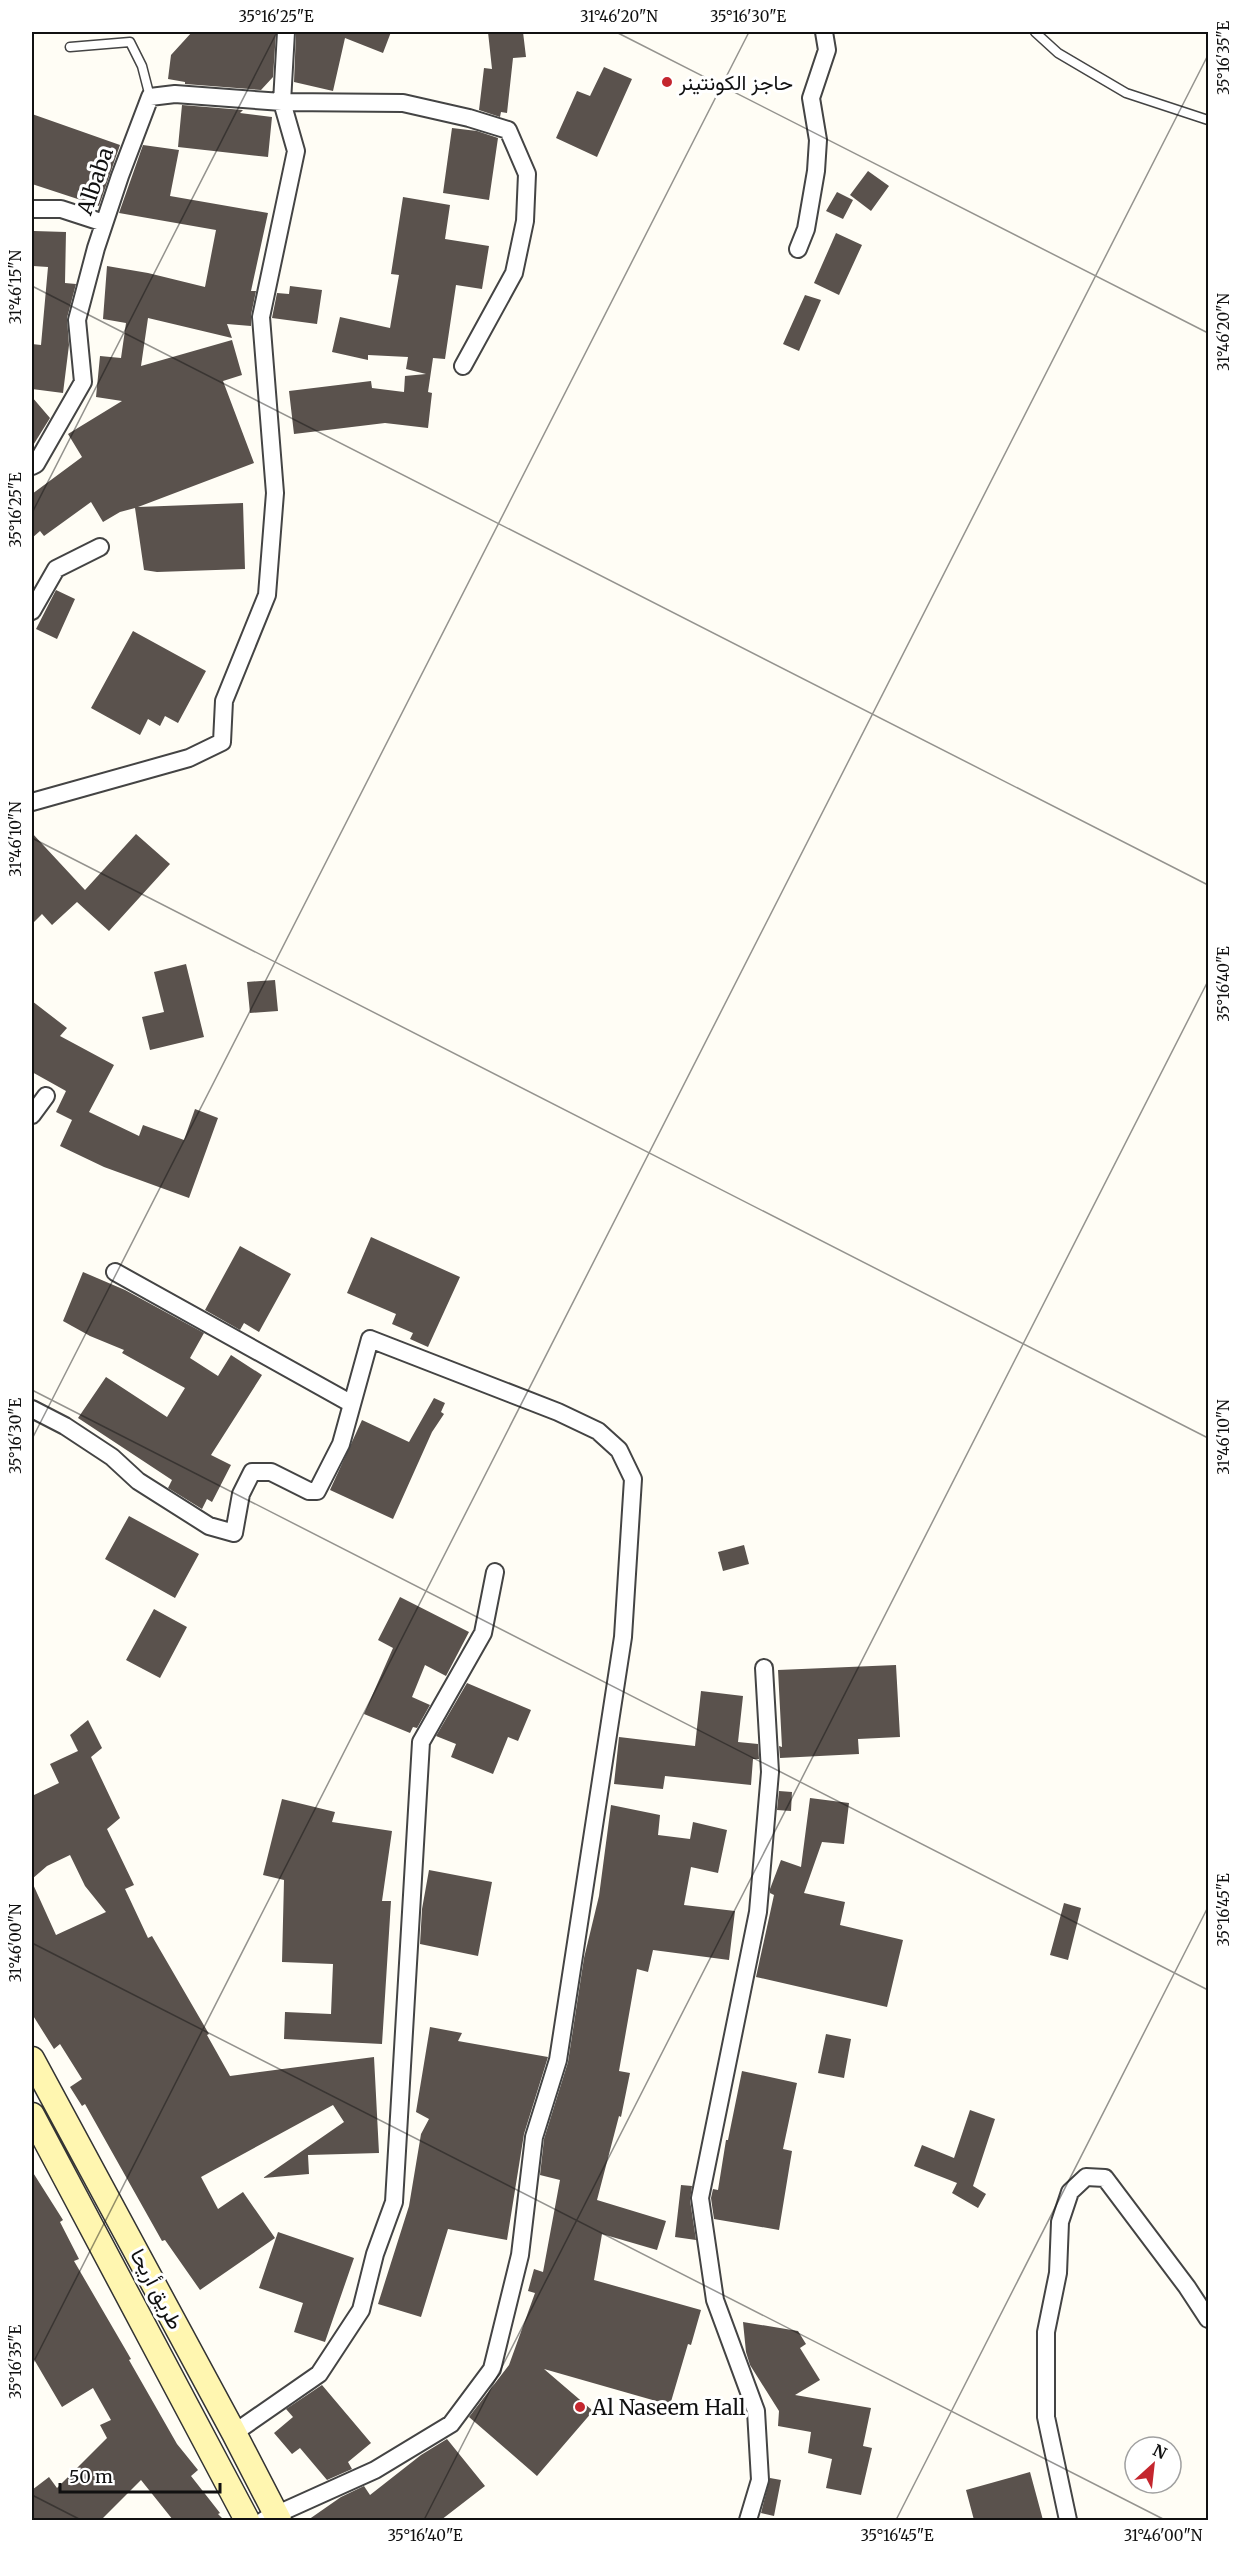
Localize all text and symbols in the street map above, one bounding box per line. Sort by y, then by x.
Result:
text: 35°16'25"E [239,7,314,26]
text: 31°46'20"N [580,7,658,26]
text: 35°16'30"E [710,7,787,26]
text: 35°16'35"E [1214,20,1233,95]
place label: حاجز الكونتينر [678,69,793,96]
marker: حاجز الكونتينر [660,75,674,89]
street label: Albaba [71,144,119,219]
text: 31°46'15"N [6,249,25,324]
text: 31°46'20"N [1214,293,1233,371]
text: 35°16'25"E [6,472,25,547]
text: 31°46'10"N [6,801,25,877]
text: 35°16'40"E [1214,946,1233,1022]
text: 35°16'30"E [6,1397,25,1474]
text: 31°46'10"N [1214,1399,1233,1475]
text: 35°16'45"E [1214,1873,1233,1946]
text: 31°46'00"N [6,1903,25,1982]
street label: طريق أريحا [124,2244,190,2334]
text: 35°16'35"E [6,2324,25,2399]
place label: Al Naseem Hall [591,2394,746,2421]
marker: Al Naseem Hall [573,2400,587,2414]
north arrow [1123,2435,1183,2495]
text: N [1150,2440,1170,2464]
scale bar [60,2456,220,2494]
text: 50 m [69,2465,113,2488]
text: 35°16'40"E [387,2526,463,2545]
text: 35°16'45"E [861,2526,934,2545]
text: 31°46'00"N [1124,2526,1203,2545]

